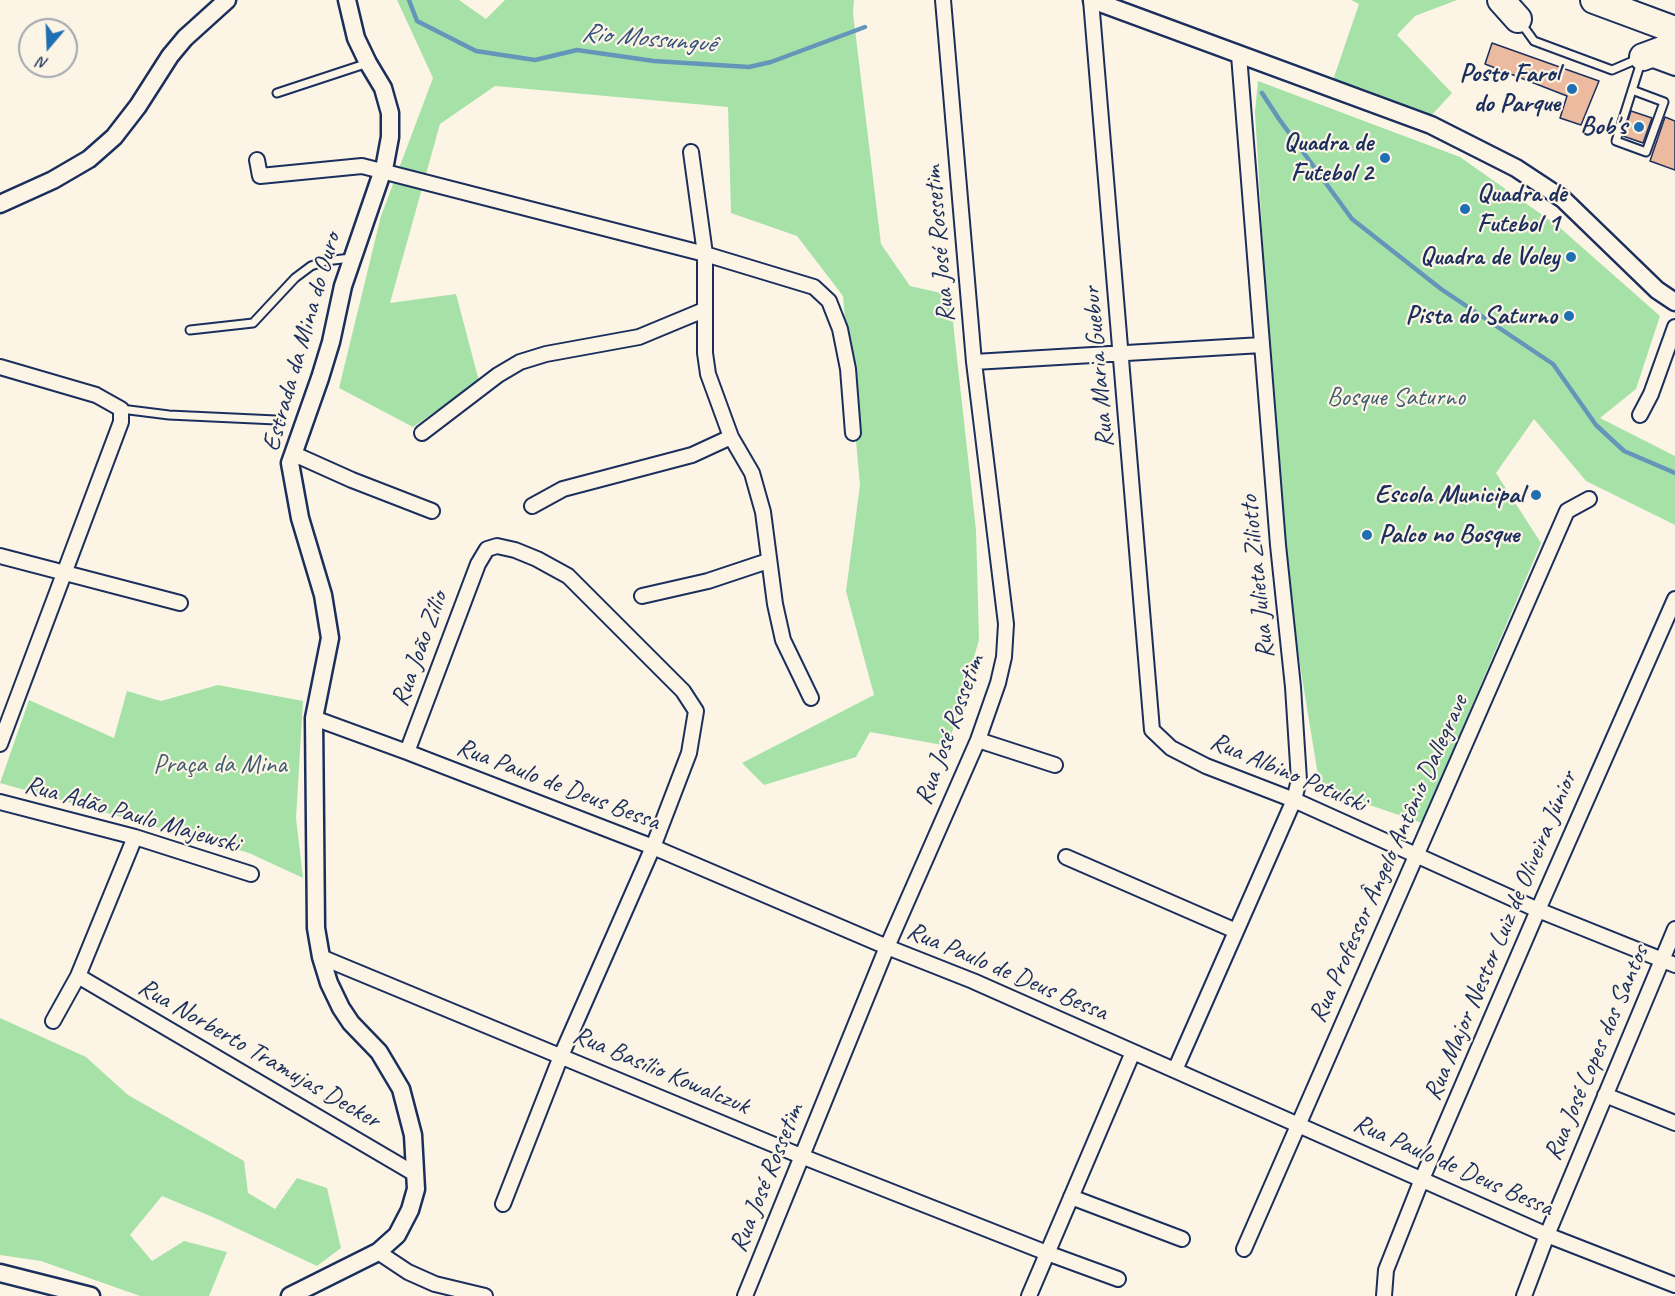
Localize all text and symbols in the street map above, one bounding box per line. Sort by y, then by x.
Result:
water label: Rio Mossunguê [580,17,716,61]
north arrow [18,18,78,78]
text: N [35,52,51,74]
place label: Posto Farol do Parque [1459,58,1560,119]
marker: Posto Farol do Parque [1565,82,1579,96]
place label: Bob's [1580,111,1627,143]
marker: Bob's [1632,120,1646,134]
place label: Quadra de Futebol 2 [1284,127,1373,188]
marker: Quadra de Futebol 2 [1378,151,1392,165]
street label: Rua José Rossetim [918,164,962,324]
place label: Quadra de Futebol 1 [1477,178,1566,240]
marker: Quadra de Futebol 1 [1458,202,1472,216]
street label: Estrada da Mina do Ouro [256,229,348,455]
place label: Quadra de Voley [1420,241,1559,273]
marker: Quadra de Voley [1564,250,1578,264]
street label: Rua Maria Guebur [1076,285,1122,449]
place label: Pista do Saturno [1406,300,1557,332]
marker: Pista do Saturno [1562,309,1576,323]
park label: Bosque Saturno [1327,382,1465,414]
place label: Escola Municipal [1375,479,1524,511]
marker: Escola Municipal [1529,488,1543,502]
street label: Rua Julieta Ziliotto [1234,494,1282,660]
place label: Palco no Bosque [1379,519,1519,551]
marker: Palco no Bosque [1360,528,1374,542]
street label: Rua João Zílio [385,587,455,711]
street label: Rua José Rossetim [908,651,992,809]
street label: Rua Professor Ângelo Antônio Dallegrave [1303,690,1475,1028]
street label: Rua Albino Potulski [1205,726,1371,820]
street label: Rua Paulo de Deus Bessa [452,732,664,838]
park label: Praça da Mina [153,749,287,781]
street label: Rua Major Nestor Luiz de Oliveira Júnior [1417,767,1585,1105]
street label: Rua Adão Paulo Majewski [21,769,243,861]
street label: Rua Paulo de Deus Bessa [902,916,1112,1028]
street label: Rua José Lopes dos Santos [1538,941,1656,1165]
street label: Rua Norberto Tramujas Decker [132,972,386,1136]
street label: Rua Basílio Kowalczuk [568,1020,754,1122]
street label: Rua José Rossetim [723,1099,811,1257]
street label: Rua Paulo de Deus Bessa [1348,1108,1558,1224]

